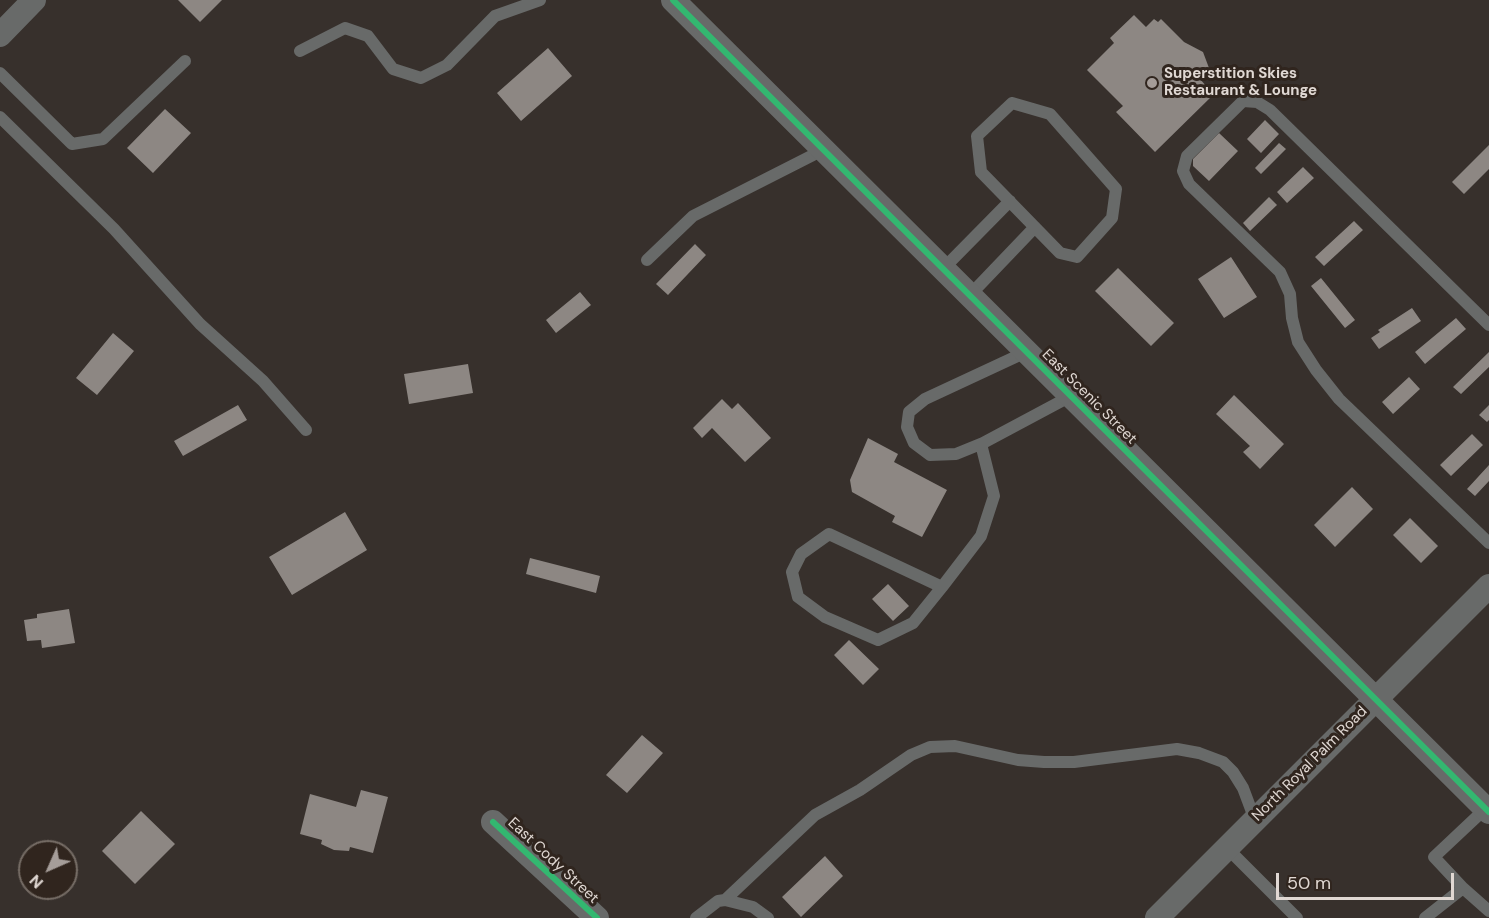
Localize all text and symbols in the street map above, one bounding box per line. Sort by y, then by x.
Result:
place label: Superstition Skies Restaurant & Lounge [1164,65,1317,100]
marker: Superstition Skies Restaurant & Lounge [1145,76,1159,90]
street label: East Scenic Street [1038,346,1140,448]
street label: North Royal Palm Road [1249,703,1371,825]
street label: East Cody Street [504,814,602,908]
north arrow [18,840,78,900]
scale bar [1279,861,1458,899]
text: N [25,870,48,893]
text: 50 m [1287,871,1331,895]

